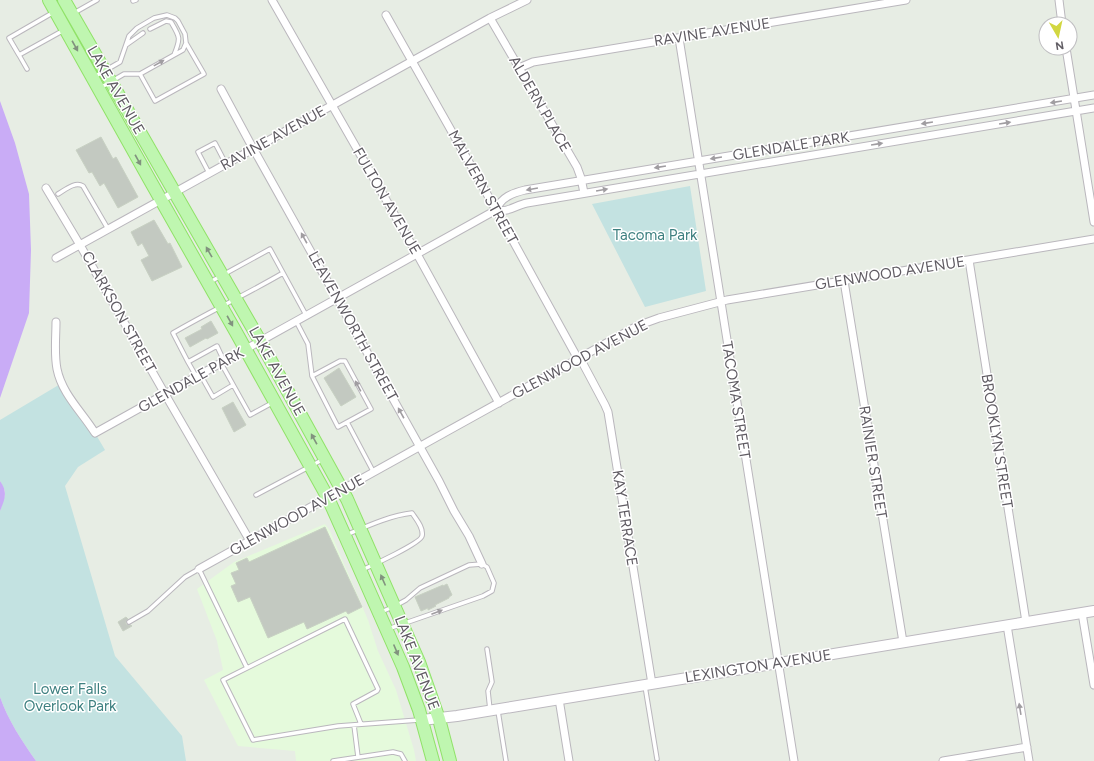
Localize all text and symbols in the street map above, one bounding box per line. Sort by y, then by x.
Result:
street label: RAVINE AVENUE [653,14,771,50]
north arrow [1038,16,1078,56]
text: N [1054,38,1065,52]
one-way arrow [71,40,78,52]
street label: LAKE AVENUE [83,42,149,138]
street label: ALDERN PLACE [505,53,575,155]
one-way arrow [153,60,165,67]
one-way arrow [1049,99,1062,105]
street label: RAVINE AVENUE [217,102,329,174]
one-way arrow [921,120,933,126]
one-way arrow [999,120,1011,126]
street label: MALVERN STREET [444,127,522,248]
street label: GLENDALE PARK [731,128,851,164]
one-way arrow [871,141,883,147]
street label: FULTON AVENUE [349,144,425,258]
one-way arrow [135,154,141,166]
one-way arrow [710,155,722,161]
one-way arrow [654,165,666,171]
one-way arrow [526,186,538,192]
one-way arrow [596,187,608,193]
park label: Tacoma Park [613,226,698,244]
one-way arrow [300,232,307,244]
one-way arrow [206,246,213,258]
street label: CLARKSON STREET [78,248,160,377]
street label: LEAVENWORTH STREET [304,248,402,405]
street label: GLENWOOD AVENUE [814,252,966,294]
one-way arrow [226,315,233,327]
street label: GLENWOOD AVENUE [509,316,651,402]
street label: LAKE AVENUE [245,323,309,419]
street label: TACOMA STREET [718,340,754,461]
street label: GLENDALE PARK [135,343,248,416]
street label: BROOKLYN STREET [977,372,1017,510]
one-way arrow [355,380,362,392]
street label: RAINIER STREET [855,404,891,521]
one-way arrow [398,407,404,419]
one-way arrow [311,433,317,444]
street label: KAY TERRACE [608,468,642,568]
street label: GLENWOOD AVENUE [226,470,368,560]
one-way arrow [380,575,386,586]
one-way arrow [431,609,443,615]
street label: LAKE AVENUE [391,613,443,713]
one-way arrow [393,644,399,656]
street label: LEXINGTON AVENUE [683,646,833,686]
park label: Lower Falls Overlook Park [24,680,117,715]
one-way arrow [1017,703,1023,715]

